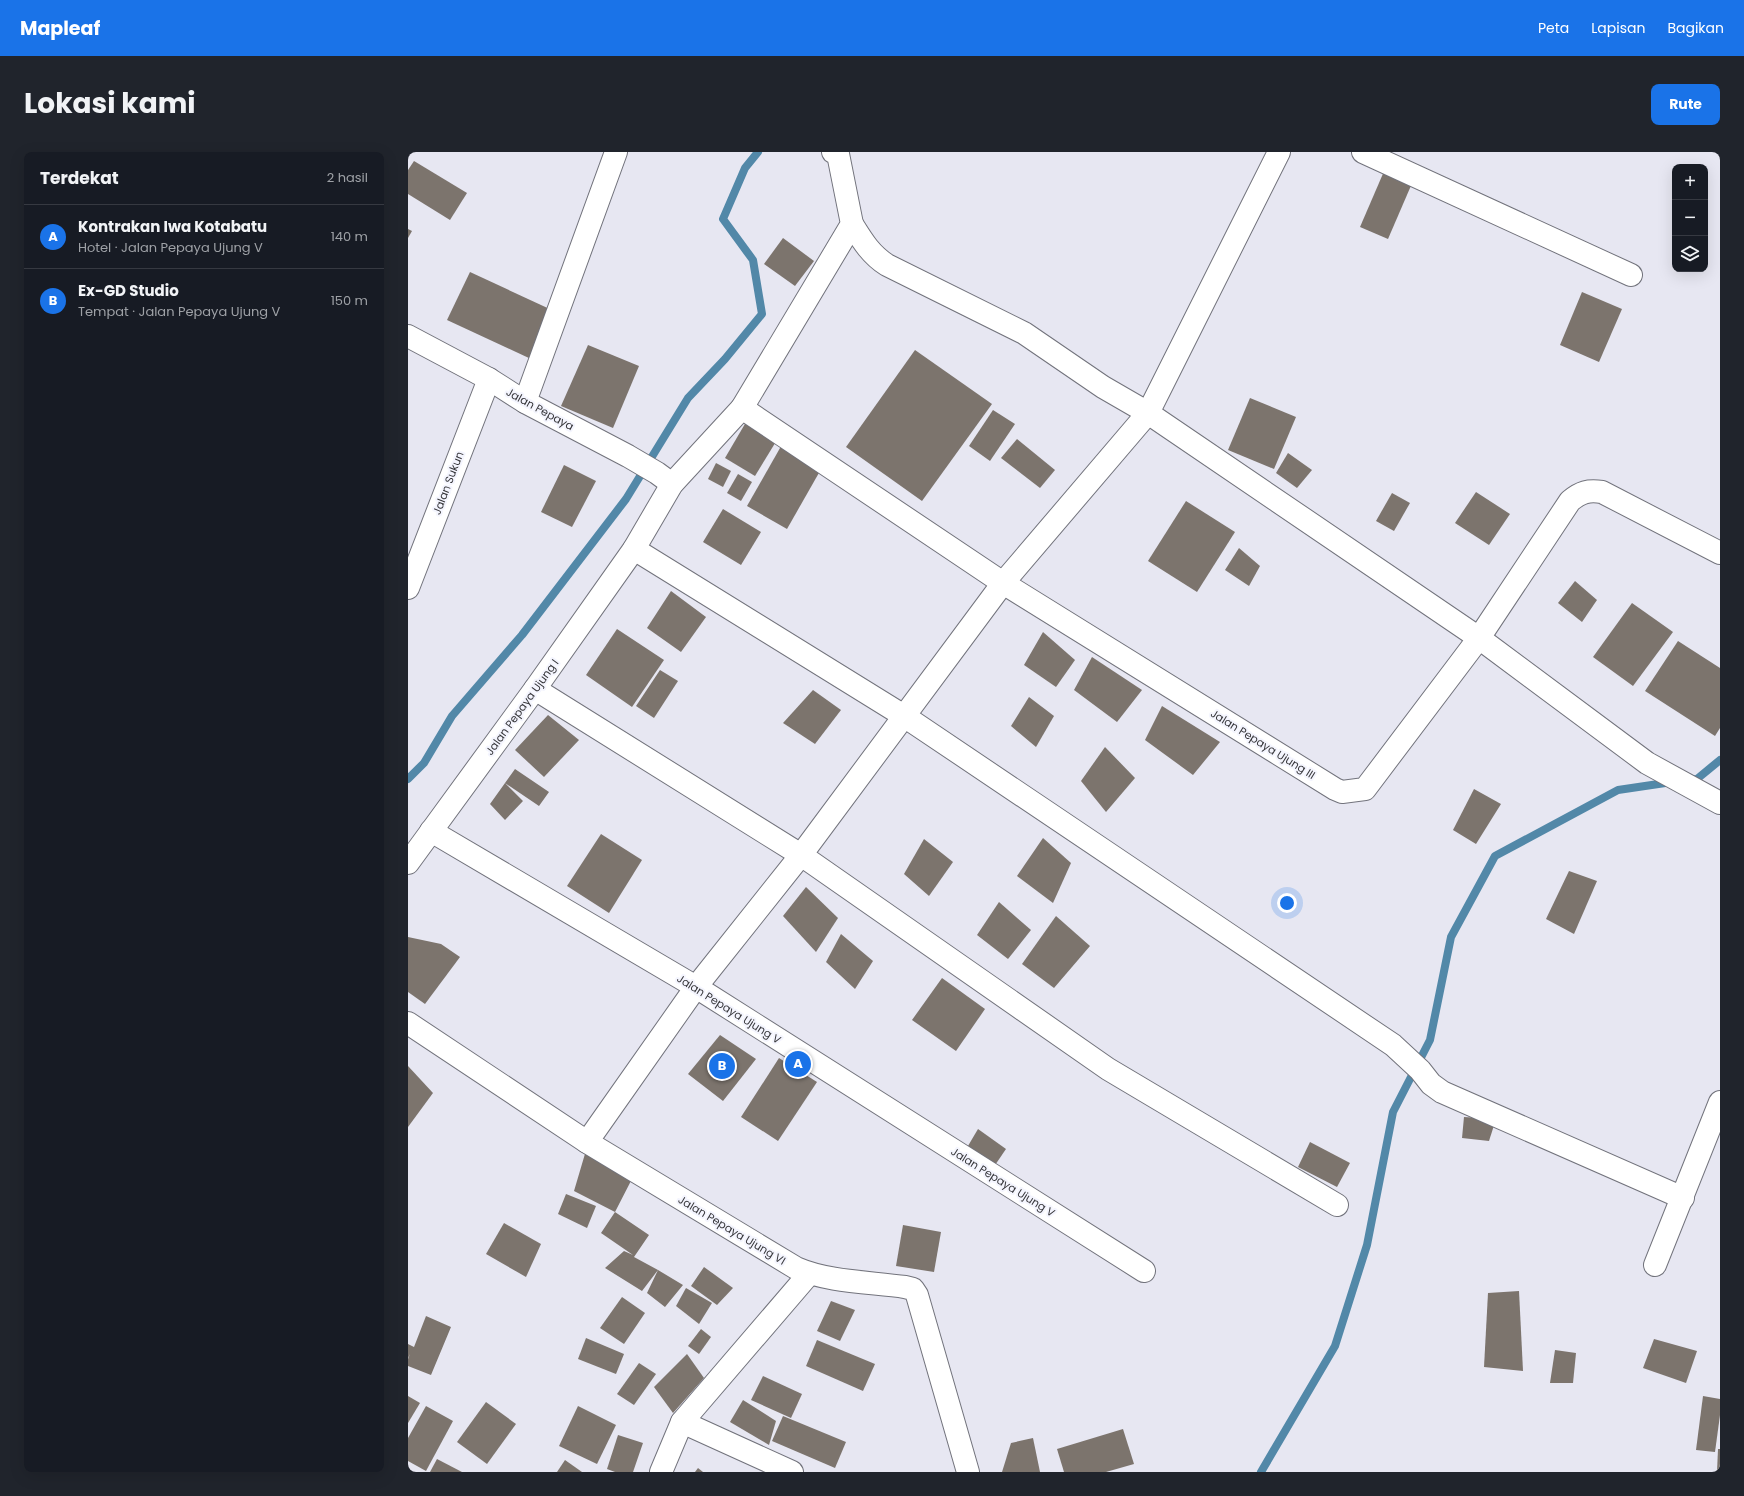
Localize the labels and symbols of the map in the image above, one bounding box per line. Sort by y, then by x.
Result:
street label: Jalan Pepaya [503,384,577,434]
street label: Jalan Sukun [429,449,467,517]
street label: Jalan Pepaya Ujung I [482,656,562,758]
street label: Jalan Pepaya Ujung III [1208,705,1318,783]
your location [1277,893,1297,913]
street label: Jalan Pepaya Ujung V [674,970,785,1048]
pin: A [785,1049,811,1079]
pin: B [709,1051,735,1081]
street label: Jalan Pepaya Ujung V [948,1143,1059,1221]
street label: Jalan Pepaya Ujung VI [675,1192,789,1268]

